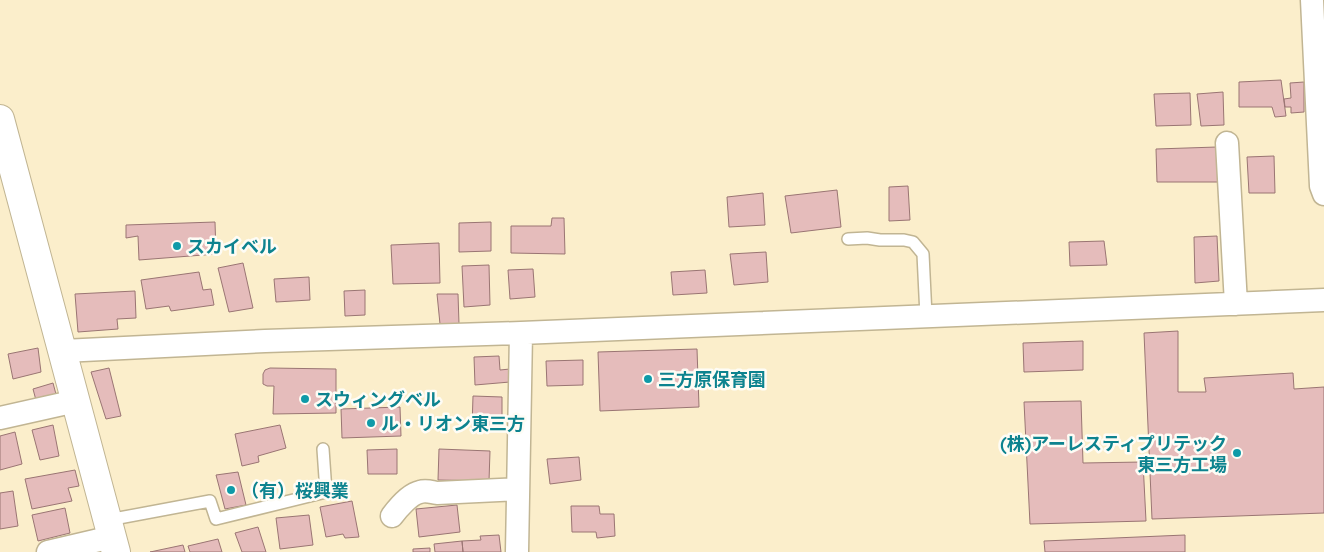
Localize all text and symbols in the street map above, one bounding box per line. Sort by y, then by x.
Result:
place label: スカイベル [187,235,277,258]
marker: スカイベル [171,240,183,252]
place label: 三方原保育園 [658,368,766,391]
marker: 三方原保育園 [642,373,654,385]
place label: スウィングベル [315,388,441,411]
marker: スウィングベル [299,393,311,405]
place label: ル・リオン東三方 [381,412,525,435]
marker: ル・リオン東三方 [365,417,377,429]
place label: (株)アーレスティプリテック 東三方工場 [1000,432,1227,476]
marker: (株)アーレスティプリテック 東三方工場 [1231,447,1243,459]
place label: （有）桜興業 [241,479,349,502]
marker: （有）桜興業 [225,484,237,496]

